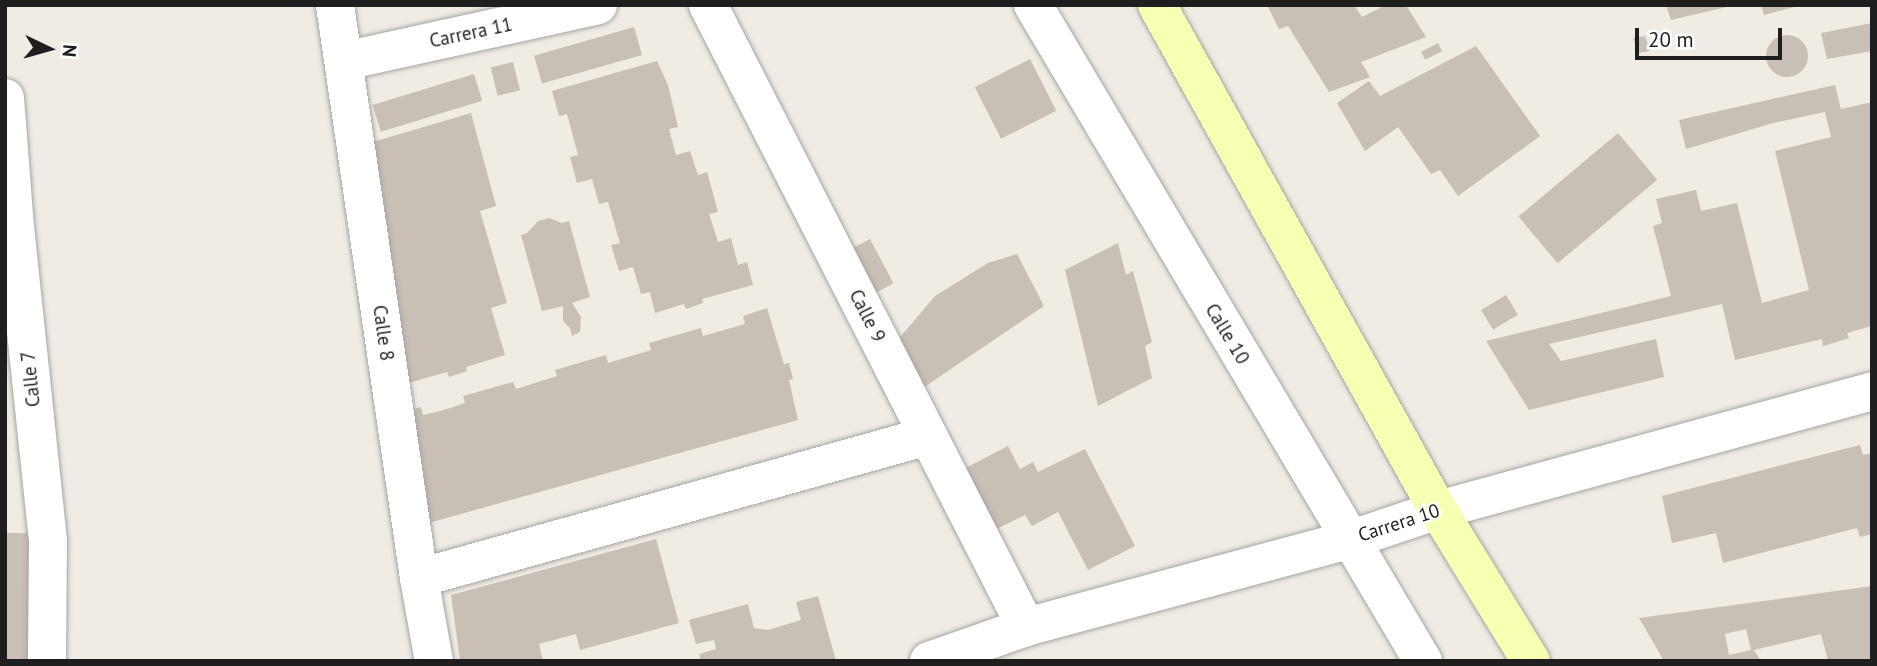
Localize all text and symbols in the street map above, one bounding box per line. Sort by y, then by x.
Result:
street label: Carrera 11 [427,13,515,53]
north arrow [14,14,84,84]
scale bar [1639,14,1786,58]
text: 20 m [1648,26,1694,53]
text: N [57,44,82,58]
street label: Calle 9 [844,286,890,346]
street label: Calle 10 [1200,300,1254,368]
street label: Calle 8 [368,304,398,362]
street label: Calle 7 [17,350,45,408]
street label: Carrera 10 [1355,499,1443,547]

